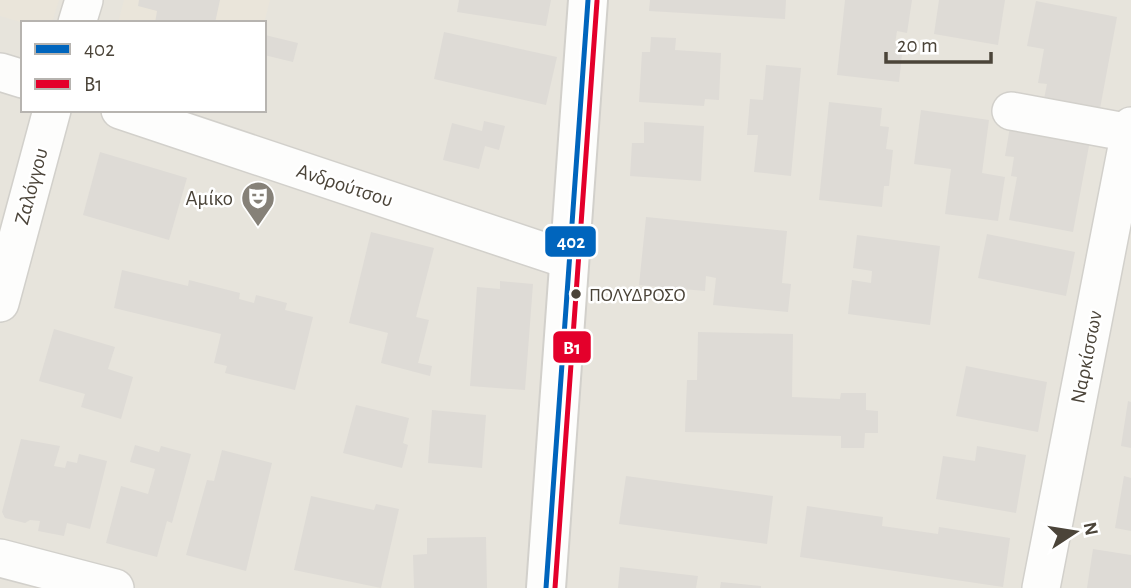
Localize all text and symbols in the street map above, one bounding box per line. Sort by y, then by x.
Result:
legend [21,21,266,112]
scale bar [886,21,991,65]
text: 20 m [897,35,938,56]
text: 402 [84,39,115,60]
text: Β1 [84,74,103,95]
street label: Ζαλόγγου [11,146,52,227]
street label: Ανδρούτσου [294,160,396,211]
theatre icon: Αμίκο [239,179,277,228]
place label: Αμίκο [186,188,233,209]
line badge: 402 [544,225,597,258]
text: 402 [557,233,585,252]
place label: ΠΟΛΥΔΡΟΣΟ [589,286,686,305]
marker: ΠΟΛΥΔΡΟΣΟ [569,287,583,301]
street label: Ναρκίσσων [1067,309,1106,405]
line badge: Β1 [552,330,592,364]
text: Β1 [563,339,581,358]
north arrow [1040,497,1110,567]
text: N [1079,520,1101,537]

